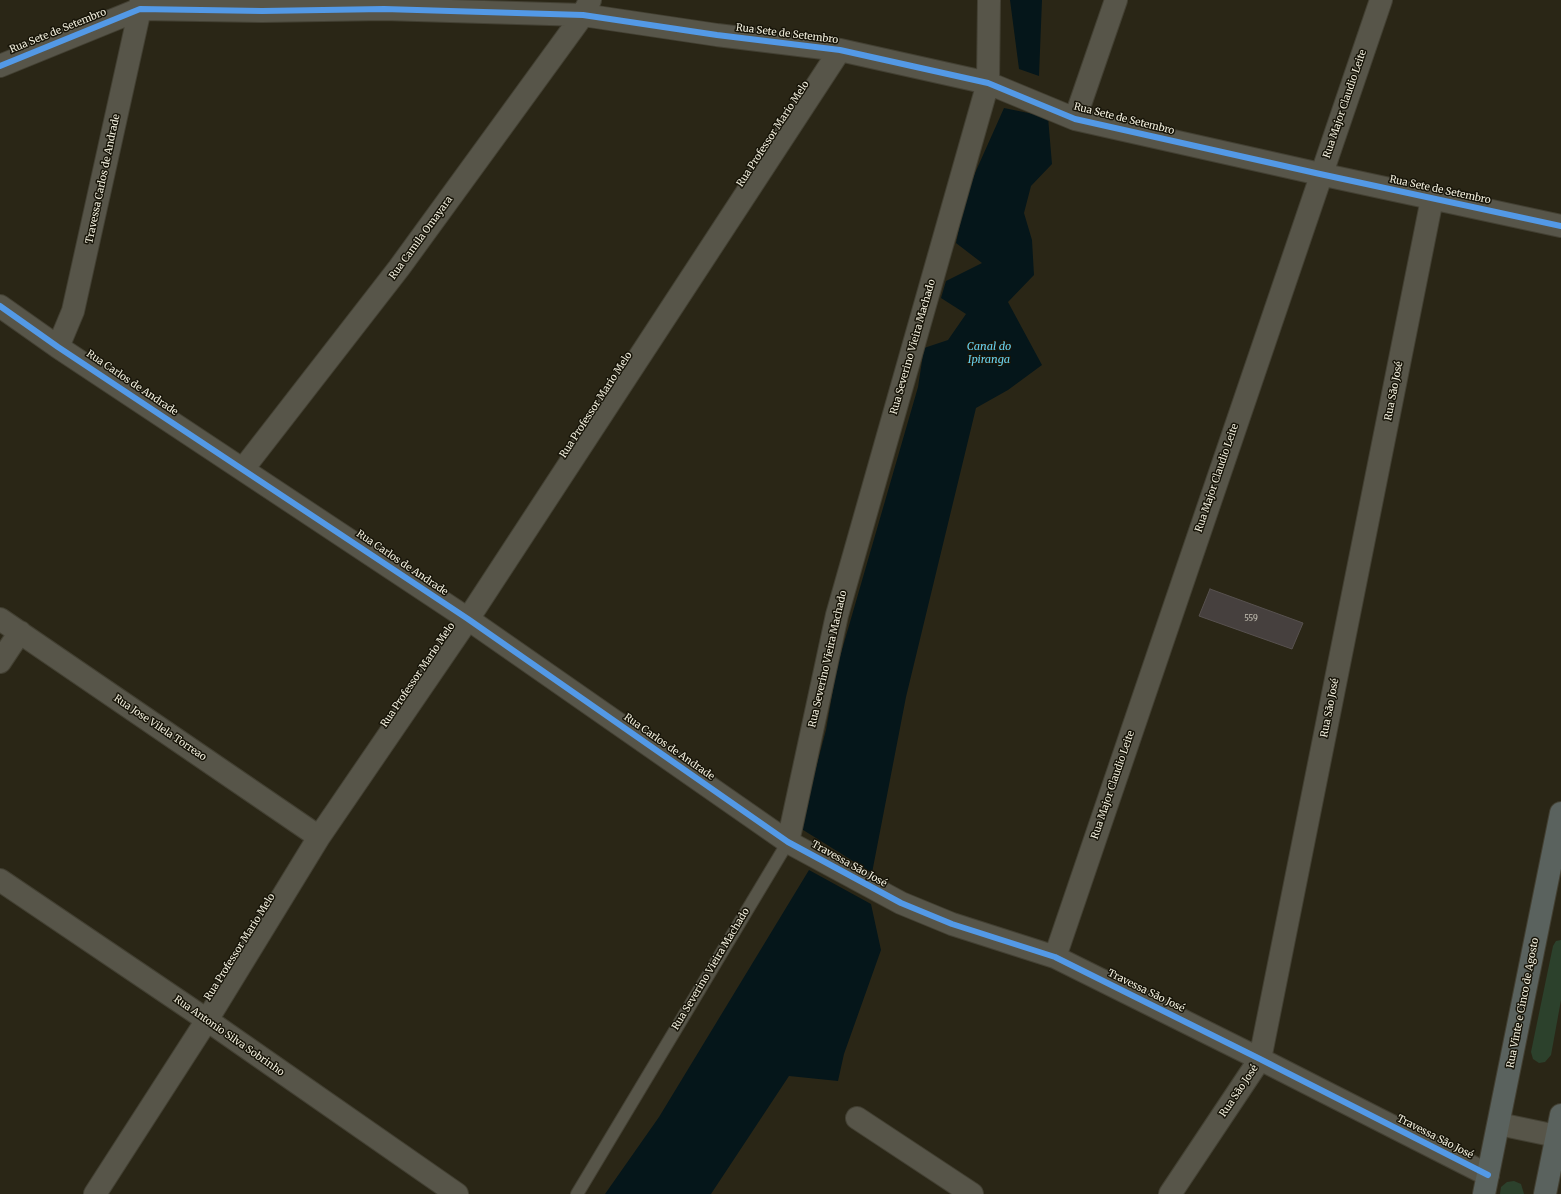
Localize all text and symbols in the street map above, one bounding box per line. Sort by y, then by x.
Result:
street label: Rua Sete de Setembro [8,6,108,56]
street label: Rua Sete de Setembro [735,22,839,46]
street label: Rua Major Claudio Leite [1321,48,1369,160]
street label: Rua Professor Mario Melo [734,79,812,189]
street label: Rua Sete de Setembro [1072,101,1176,137]
street label: Travessa Carlos de Andrade [83,113,123,245]
street label: Rua Sete de Setembro [1388,173,1492,207]
street label: Rua Camila Omayara [387,194,455,282]
street label: Rua Severino Vieira Machado [888,278,938,416]
water label: Canal do Ipiranga [967,340,1011,366]
street label: Rua Carlos de Andrade [84,348,180,418]
street label: Rua Professor Mario Melo [557,350,635,460]
street label: Rua São José [1382,360,1406,422]
street label: Rua Major Claudio Leite [1193,422,1241,534]
street label: Rua Carlos de Andrade [354,528,450,598]
street label: Rua Severino Vieira Machado [806,589,850,729]
house number: 559 [1244,614,1258,624]
street label: Rua Professor Mario Melo [378,620,458,730]
street label: Rua São José [1318,677,1342,739]
street label: Rua Jose Vilela Torreao [111,692,209,764]
street label: Rua Carlos de Andrade [621,711,717,783]
street label: Rua Major Claudio Leite [1089,729,1137,841]
street label: Travessa São José [809,838,889,890]
street label: Rua Professor Mario Melo [202,891,278,1003]
street label: Rua Severino Vieira Machado [670,906,752,1032]
street label: Rua Vinte e Cinco de Agosto [1504,937,1542,1069]
street label: Travessa São José [1105,967,1187,1015]
street label: Rua Antonio Silva Sobrinho [172,993,286,1079]
street label: Rua São José [1217,1063,1261,1119]
street label: Travessa São José [1395,1113,1475,1161]

